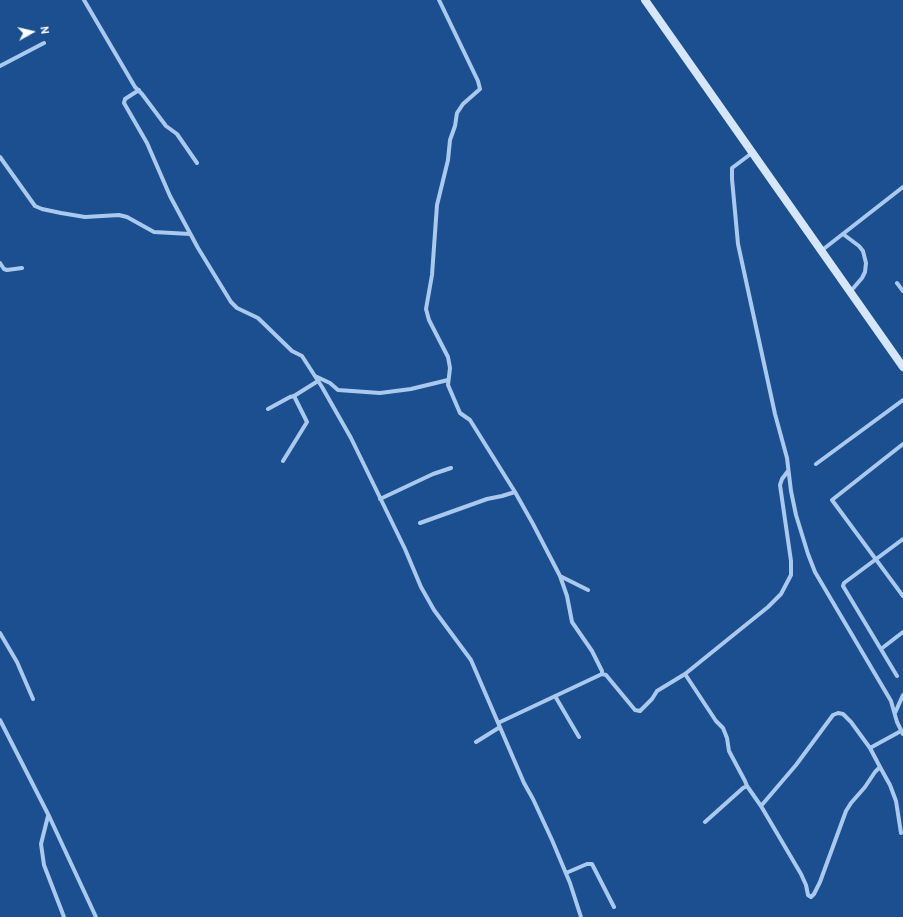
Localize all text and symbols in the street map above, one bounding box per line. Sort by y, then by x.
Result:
north arrow [12,12,52,52]
text: N [36,25,51,35]

